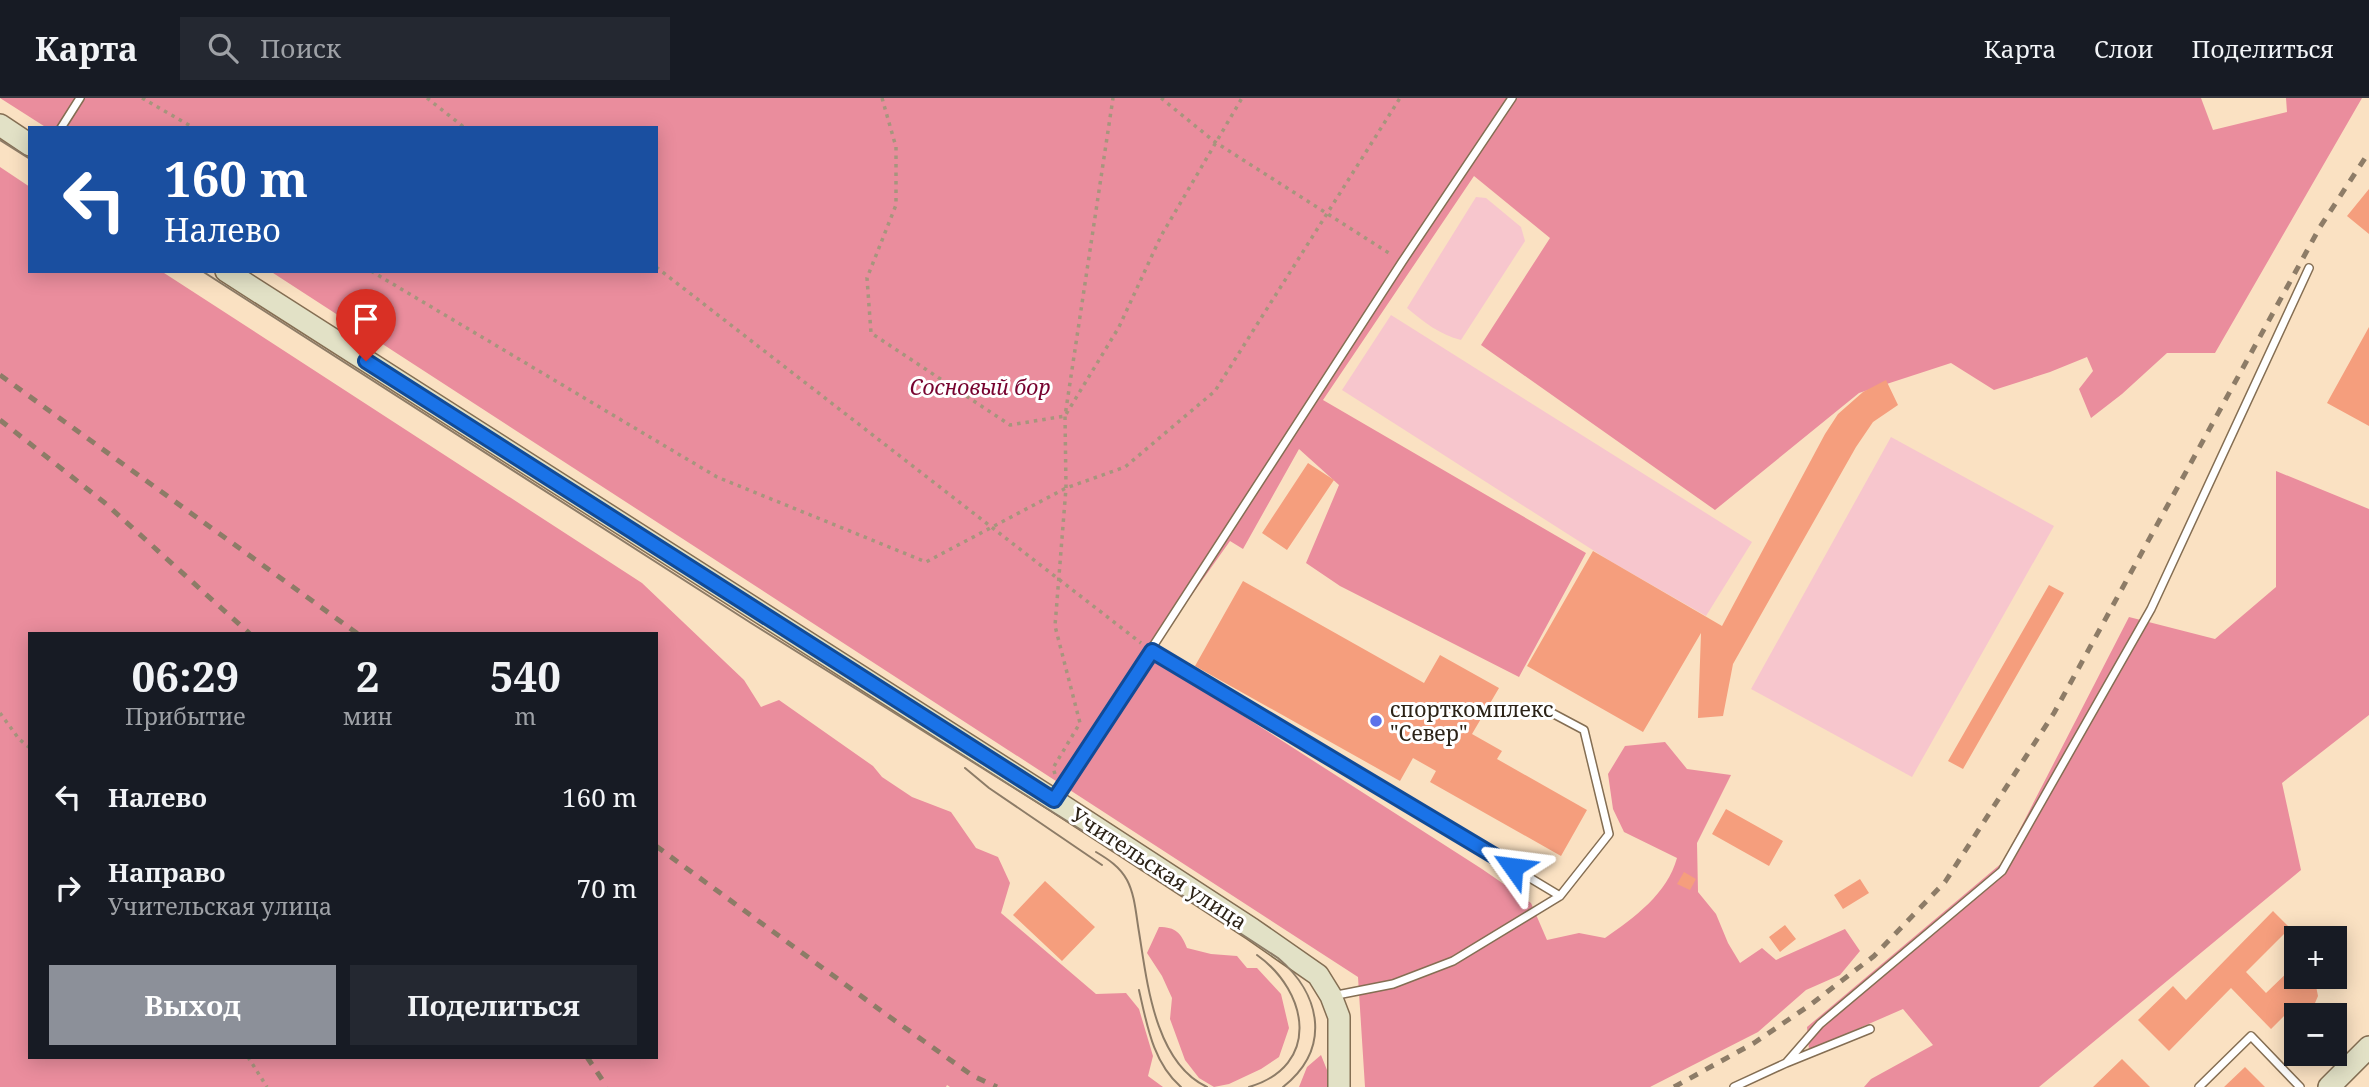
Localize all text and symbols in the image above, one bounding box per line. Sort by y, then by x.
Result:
search box [180,17,670,80]
text: Карта [35,26,138,71]
icon: search [204,29,242,67]
text: Поиск [260,30,341,66]
text: Карта [1984,32,2056,65]
text: Слои [2094,32,2154,65]
text: Поделиться [2192,32,2334,65]
text: 160 m [164,145,308,211]
icon: left [49,154,140,245]
text: Налево [164,208,281,251]
pin [336,289,396,361]
icon: arrive [347,300,385,338]
park label: Сосновый бор [910,373,1050,401]
text: 06:29 [132,647,239,704]
text: 2 [356,647,380,704]
text: 540 [490,647,561,704]
place label: спорткомплекс "Север" [1390,695,1553,747]
text: Прибытие [125,700,246,732]
text: мин [343,700,393,732]
text: m [514,700,536,732]
marker: спорткомплекс "Север" [1368,713,1384,729]
icon: left [49,778,87,816]
text: Налево [108,779,207,815]
text: 160 m [562,779,637,815]
street label: Учительская улица [1066,801,1252,935]
position arrow [1476,830,1550,904]
text: Направо [108,854,226,890]
icon: right [49,869,87,907]
text: 70 m [577,870,637,906]
text: Учительская улица [108,890,332,922]
map controls [2284,926,2347,1066]
button: + [2284,926,2347,989]
button: Выход [49,965,336,1045]
button: Поделиться [350,965,637,1045]
button: − [2284,1003,2347,1066]

